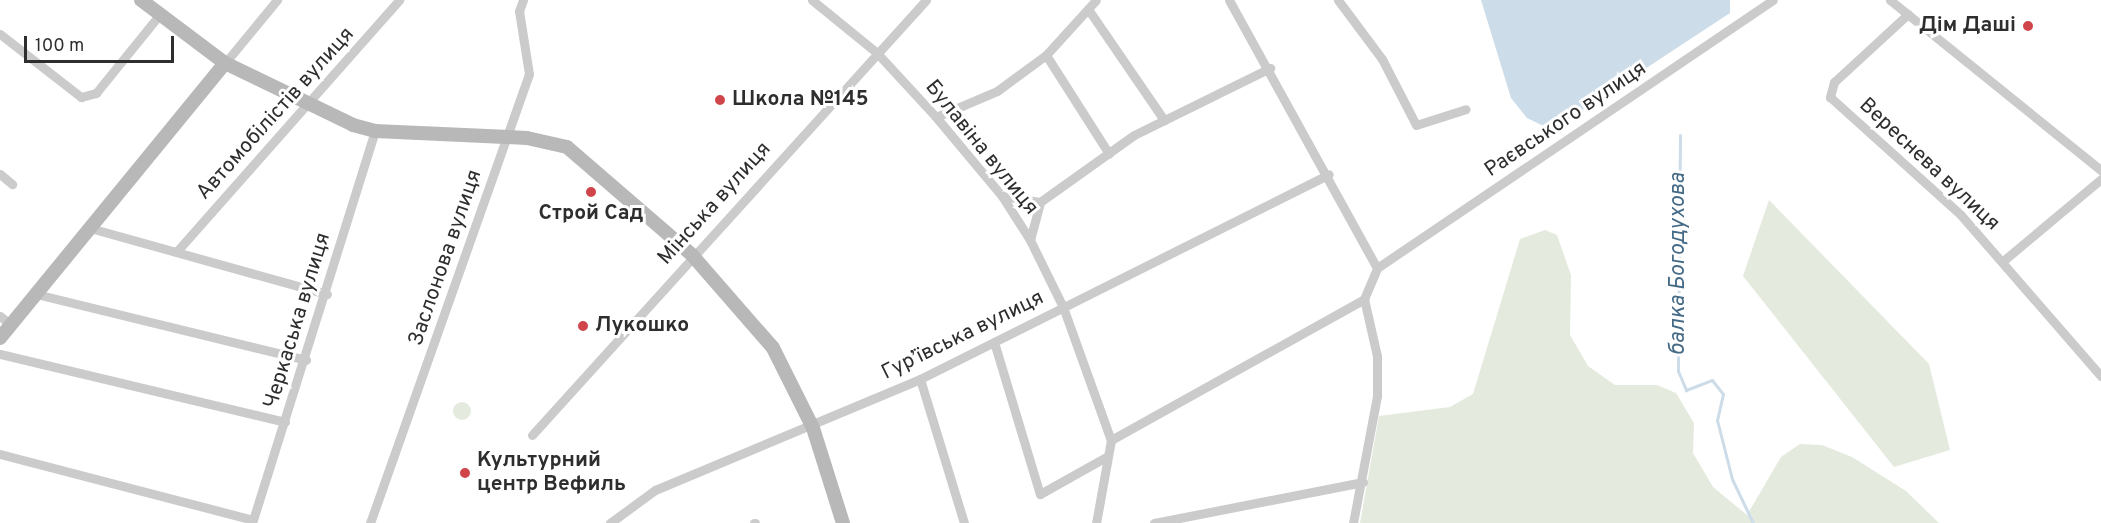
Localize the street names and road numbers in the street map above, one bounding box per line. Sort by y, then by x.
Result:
street label: Автомобілістів вулиця [192,22,360,206]
street label: Раєвського вулиця [1480,57,1652,183]
street label: Булавіна вулиця [919,76,1043,220]
street label: Вереснева вулиця [1853,93,2005,237]
street label: Мінська вулиця [653,137,777,271]
street label: Заслонова вулиця [404,167,488,349]
street label: Черкаська вулиця [259,230,337,412]
street label: Гур’ївська вулиця [878,286,1048,386]

